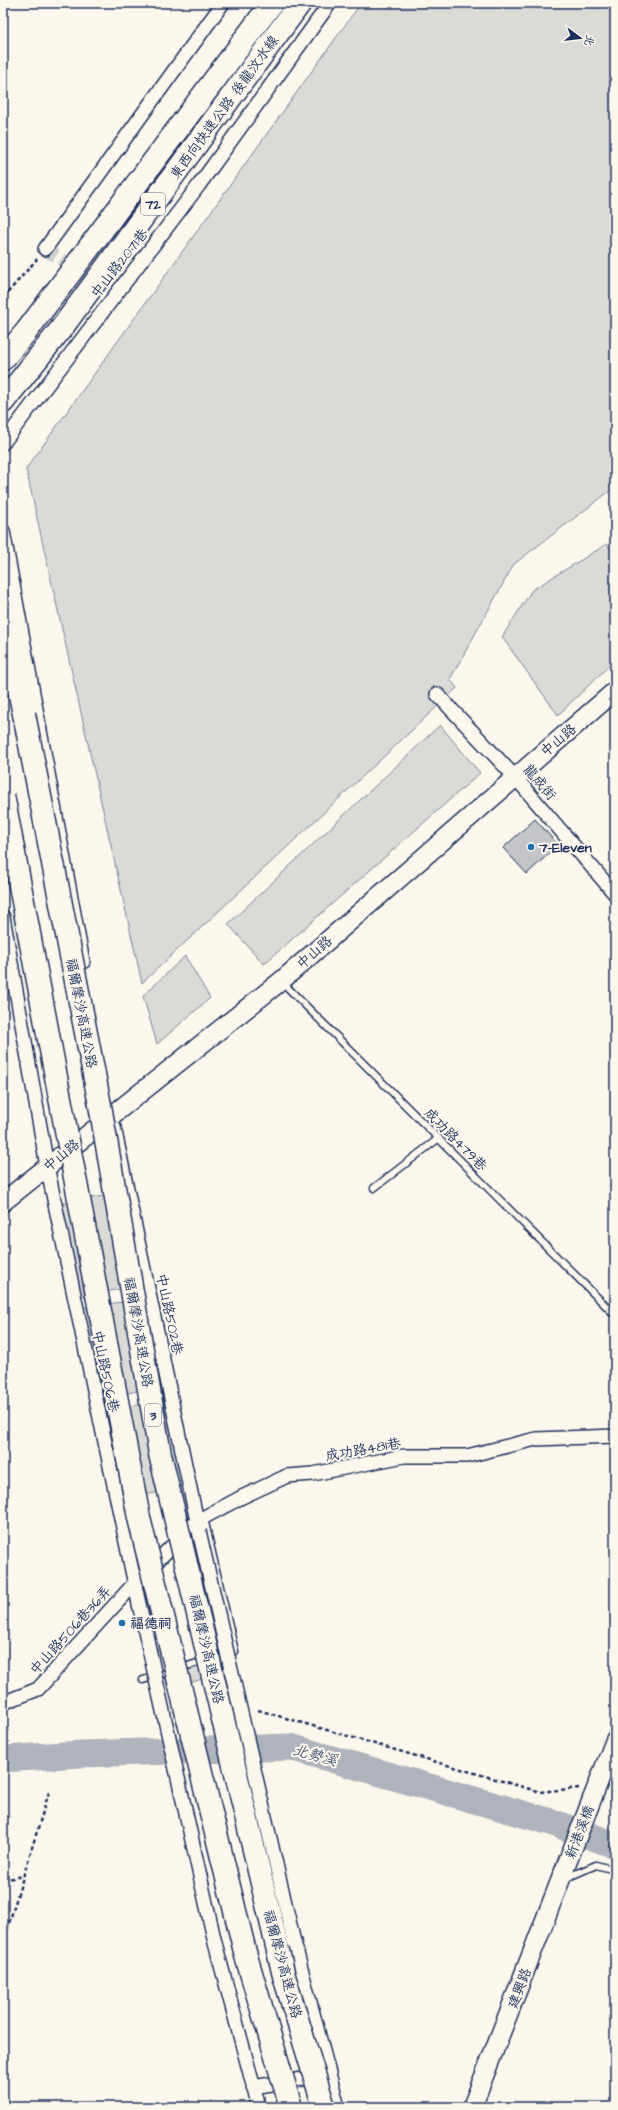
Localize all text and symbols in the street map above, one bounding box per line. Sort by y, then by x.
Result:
north arrow [560,18,600,58]
street label: 東西向快速公路 後龍汶水線 [166,31,284,184]
text: 北 [581,33,598,48]
road number: 72 [141,193,165,215]
street label: 中山路2071巷 [86,224,154,303]
street label: 中山路 [536,720,581,762]
street label: 龍成街 [518,760,561,805]
place label: 7-Eleven [538,838,592,858]
marker: 7-Eleven [526,842,536,852]
street label: 中山路 [292,931,337,974]
street label: 福爾摩沙高速公路 [61,956,102,1070]
street label: 成功路479巷 [419,1104,492,1177]
street label: 中山路 [39,1135,84,1177]
street label: 中山路502巷 [151,1272,188,1358]
street label: 福爾摩沙高速公路 [118,1275,158,1389]
street label: 中山路506巷 [87,1328,124,1415]
road number: 3 [145,1404,161,1426]
street label: 成功路481巷 [324,1433,404,1466]
street label: 中山路506巷36弄 [25,1582,116,1680]
street label: 福爾摩沙高速公路 [184,1592,228,1706]
place label: 福德祠 [130,1614,172,1634]
marker: 福德祠 [117,1618,127,1628]
water label: 北勢溪 [290,1740,340,1772]
street label: 新港溪橋 [561,1803,599,1862]
street label: 福爾摩沙高速公路 [258,1908,306,2021]
street label: 建興路 [503,1965,537,2012]

